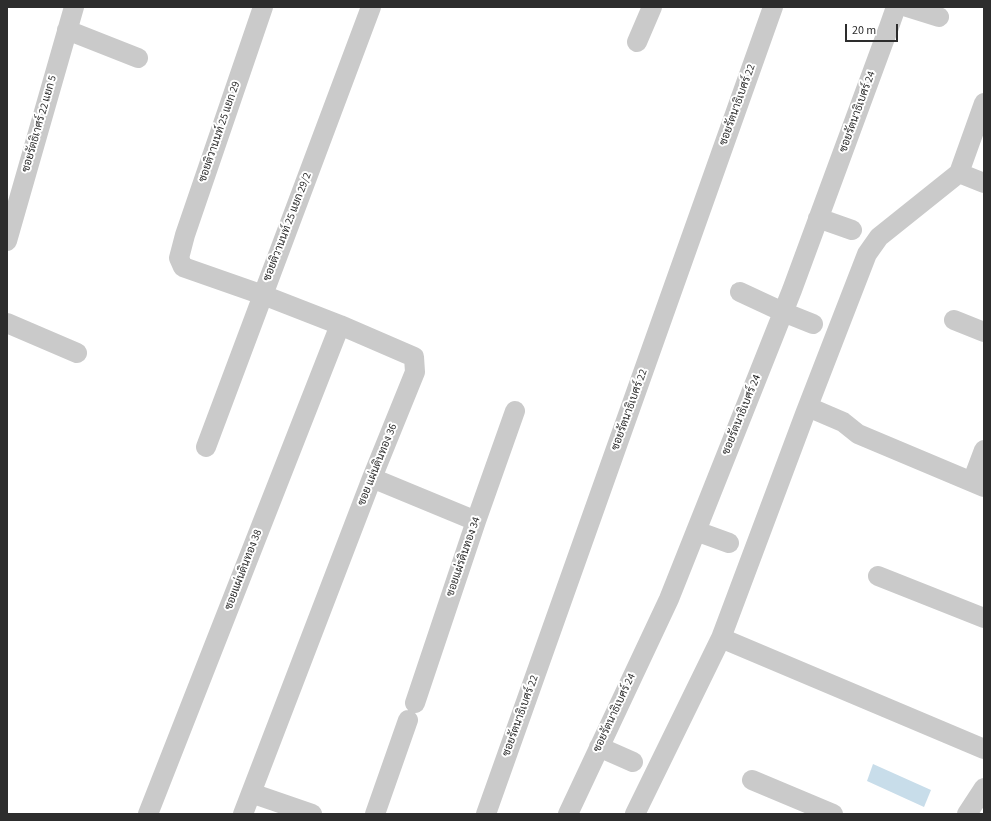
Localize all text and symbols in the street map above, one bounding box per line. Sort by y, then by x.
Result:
scale bar [847,16,900,42]
text: 20 m [852,22,876,39]
street label: ซอยรัตนาธิเบศร์ 22 [717,63,759,147]
street label: ซอยรัตนาธิเบศร์ 24 [837,70,879,154]
street label: ซอยรัตธิเาศร์ 22 แยก 5 [20,74,60,174]
street label: ซอยติวานนท์ 25 แยก 29 [197,80,243,184]
street label: ซอยติวานนท์ 25 แยก 29/2 [261,171,315,283]
street label: ซอยรัตนาธิเบศร์ 22 [609,368,651,452]
street label: ซอยรัตนาธิเบศร์ 24 [720,373,764,457]
street label: ซอย แผ่นดินทอง 36 [356,422,400,508]
street label: ซอยแผ่รดินทอง 34 [444,515,484,599]
street label: ซอยแผ่นดินทอง 38 [223,528,265,612]
street label: ซอยรัตนาธิเบศร์ 24 [591,672,639,754]
street label: ซอยรัตนาธิเบศร์ 22 [500,674,542,758]

